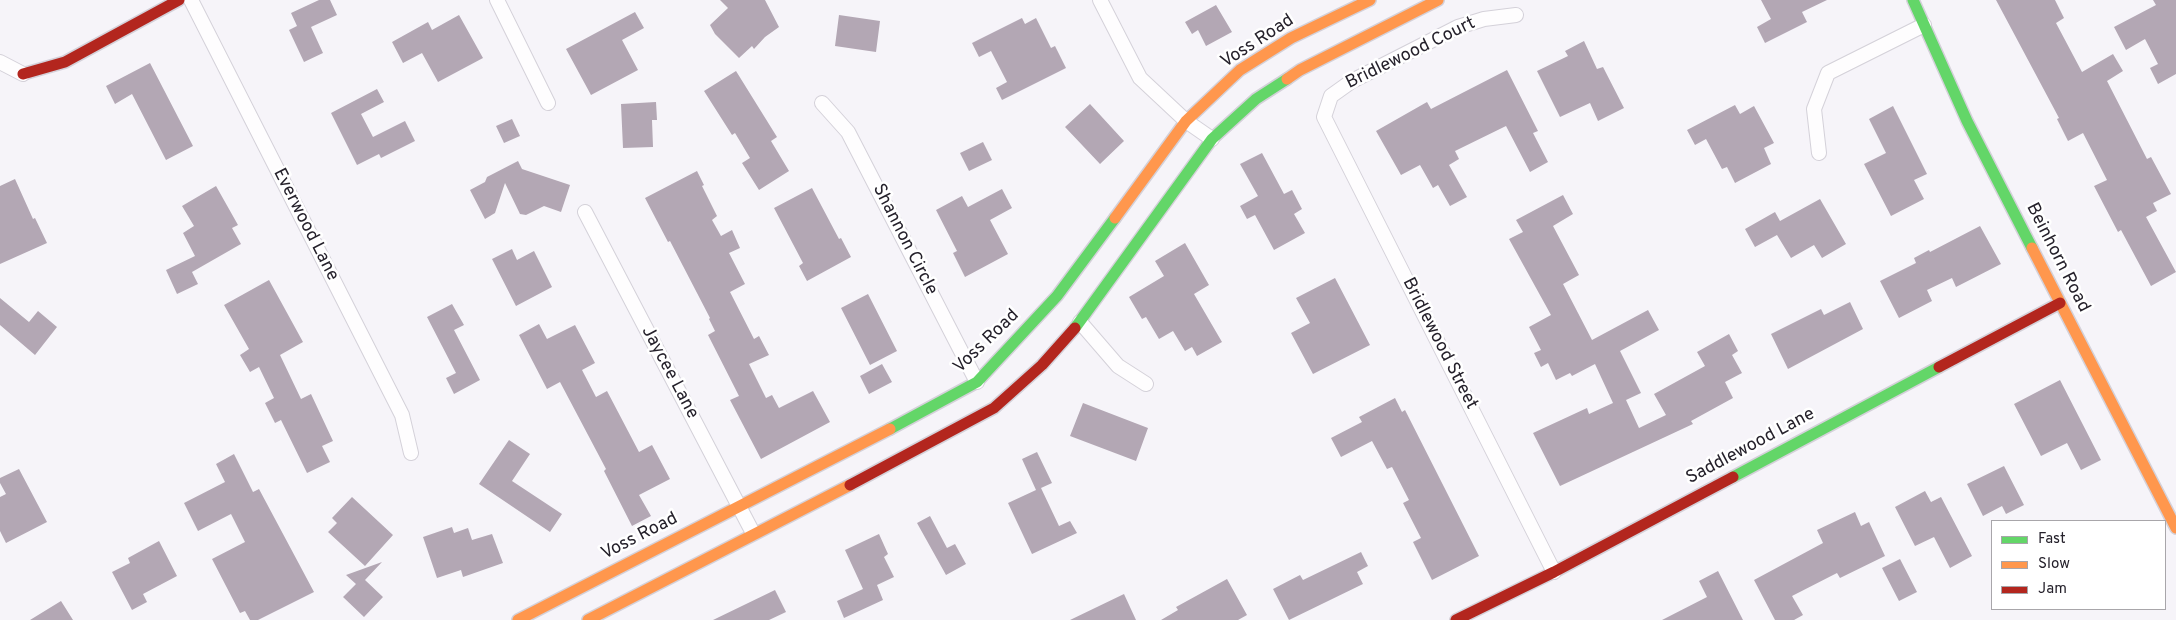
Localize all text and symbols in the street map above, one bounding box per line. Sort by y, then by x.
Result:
street label: Voss Road [1217,10,1299,74]
street label: Bridlewood Court [1343,13,1479,95]
street label: Everwood Lane [267,165,343,285]
street label: Shannon Circle [867,181,941,299]
street label: Beinhorn Road [2020,200,2094,316]
street label: Bridlewood Street [1396,275,1482,413]
street label: Voss Road [950,306,1024,378]
street label: Jaycee Lane [636,323,702,423]
street label: Saddlewood Lane [1683,404,1819,490]
street label: Voss Road [598,509,682,565]
legend [1991,520,2166,610]
text: Fast [2038,530,2066,549]
text: Slow [2038,555,2070,574]
text: Jam [2038,580,2067,599]

